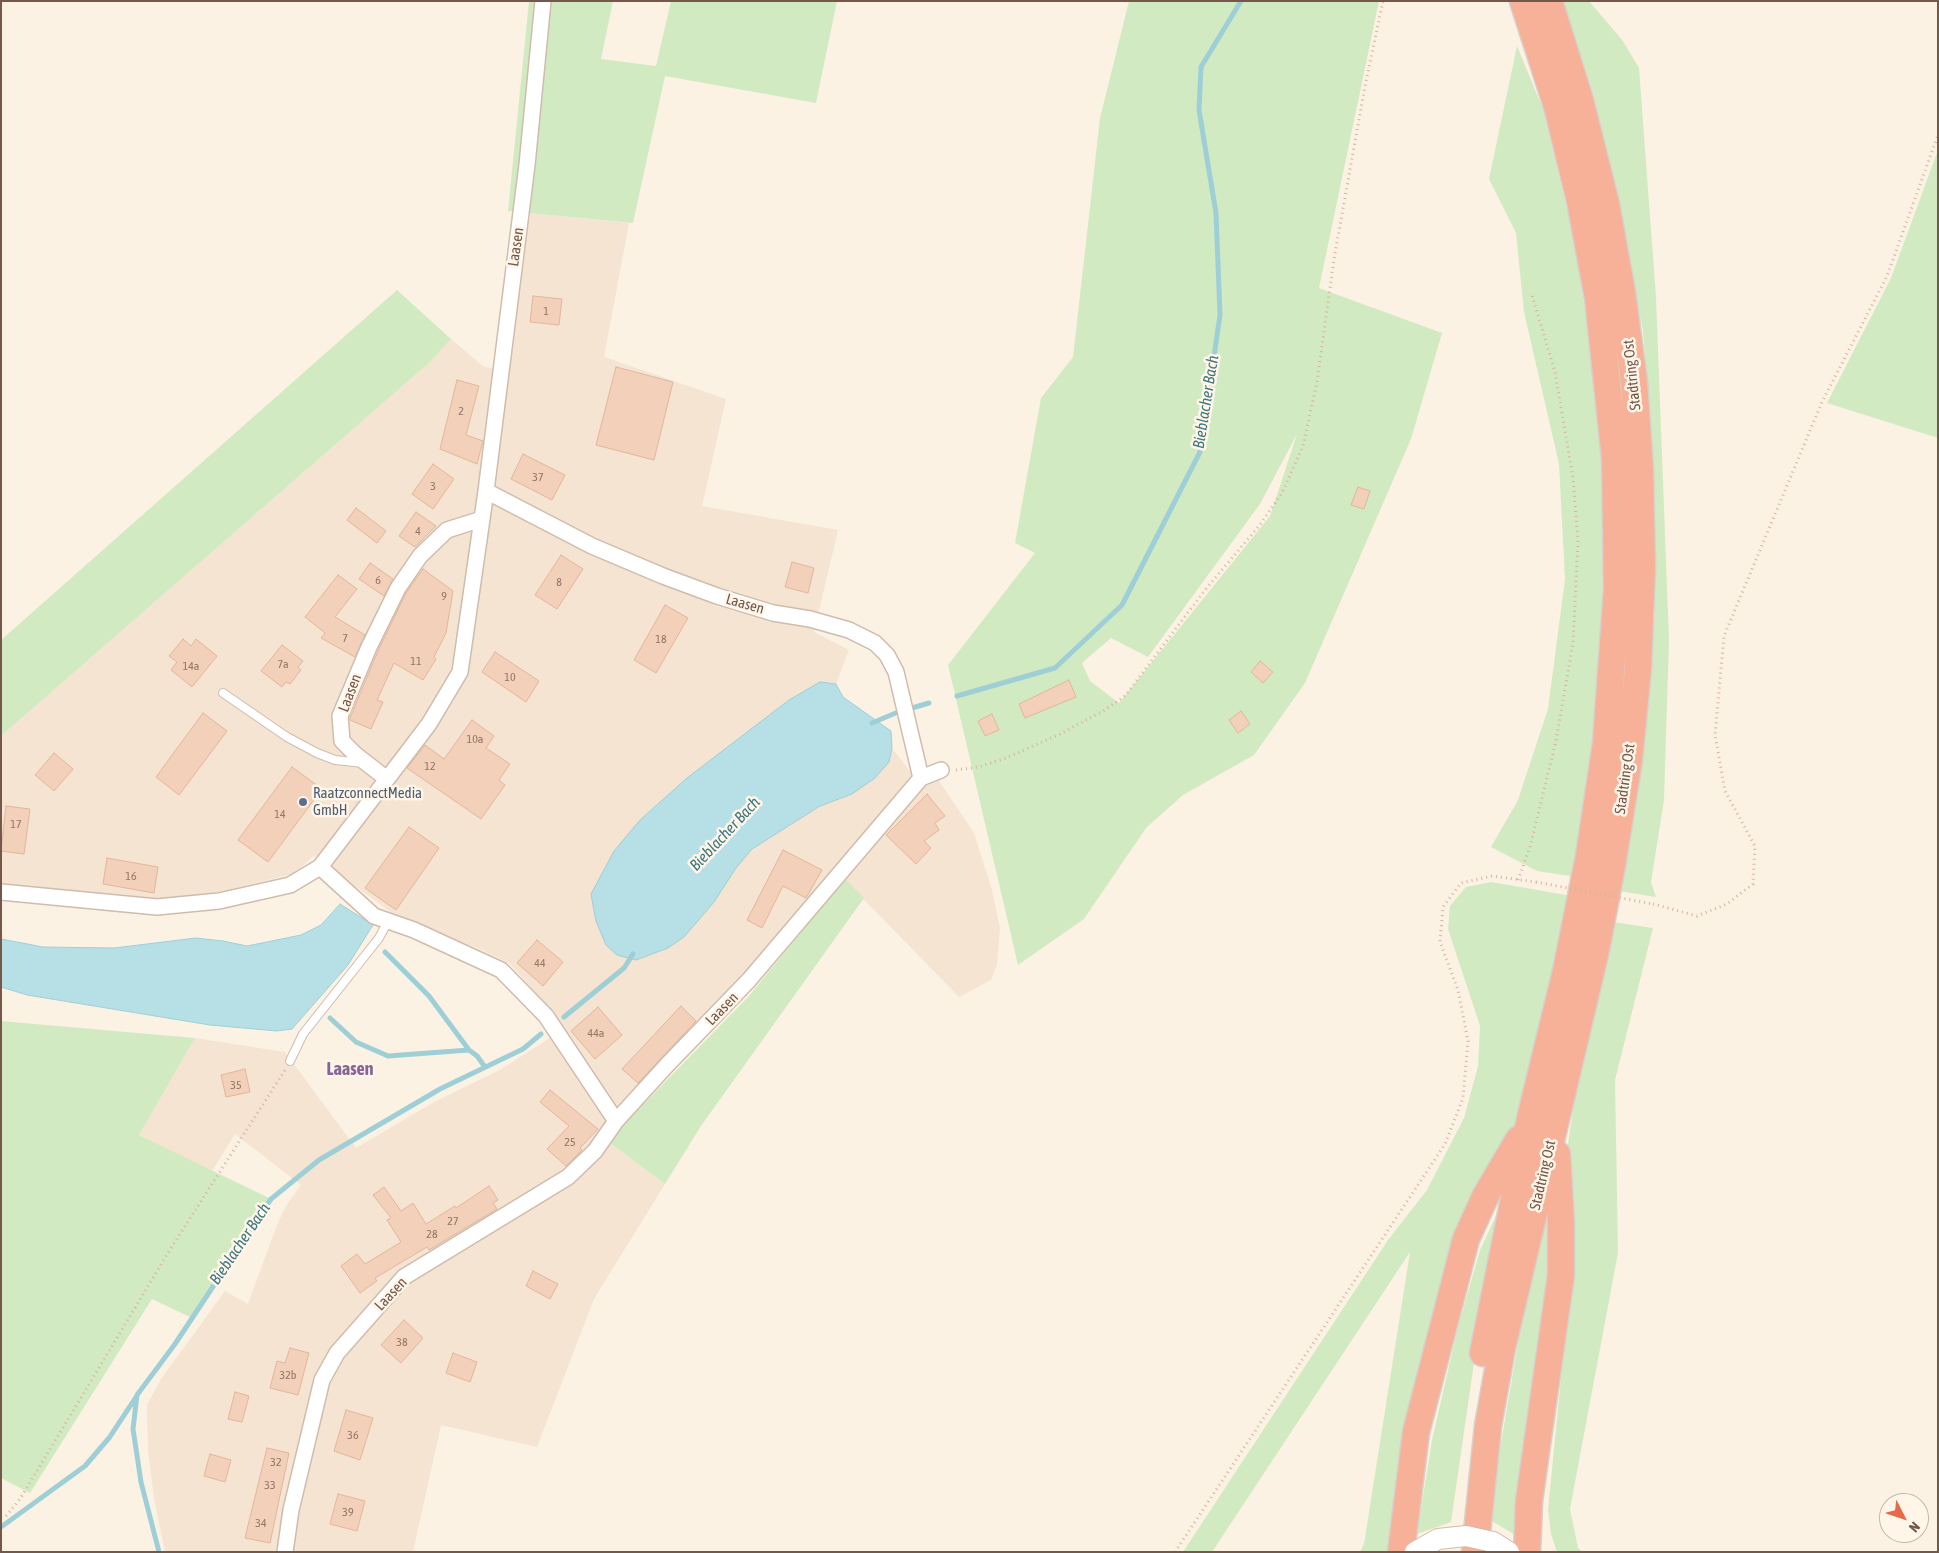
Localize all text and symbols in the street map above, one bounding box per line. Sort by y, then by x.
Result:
street label: Laasen [504,226,528,268]
house number: 1 [543,304,549,318]
street label: Stadtring Ost [1619,339,1645,411]
water label: Bieblacher Bach [1189,354,1223,450]
house number: 2 [458,404,464,418]
house number: 37 [532,470,544,484]
house number: 3 [430,479,436,493]
house number: 4 [415,524,421,538]
house number: 6 [375,573,381,587]
house number: 8 [556,575,562,589]
house number: 9 [441,589,447,603]
street label: Laasen [724,590,766,618]
house number: 7 [342,631,348,645]
house number: 18 [655,632,667,646]
house number: 11 [410,654,422,668]
house number: 7a [277,657,289,671]
house number: 14a [183,659,199,673]
house number: 10 [504,670,516,684]
street label: Laasen [335,672,365,714]
house number: 10a [467,732,483,746]
street label: Stadtring Ost [1611,743,1639,815]
house number: 12 [424,759,436,773]
place label: RaatzconnectMedia GmbH [313,784,422,819]
water label: Bieblacher Bach [686,793,764,875]
marker: RaatzconnectMedia GmbH [297,796,309,808]
house number: 14 [274,807,286,821]
house number: 17 [10,817,22,831]
house number: 16 [125,869,137,883]
house number: 44 [534,956,546,970]
street label: Laasen [702,989,742,1029]
house number: 44a [588,1026,604,1040]
district label: Laasen [327,1058,373,1080]
house number: 35 [230,1078,242,1092]
house number: 25 [564,1135,576,1149]
street label: Stadtring Ost [1526,1138,1560,1212]
water label: Bieblacher Bach [206,1200,274,1288]
house number: 27 [447,1214,459,1228]
house number: 28 [426,1227,438,1241]
street label: Laasen [371,1274,411,1314]
house number: 38 [396,1335,408,1349]
house number: 32b [280,1368,296,1382]
house number: 36 [347,1428,359,1442]
house number: 32 [270,1455,282,1469]
house number: 33 [264,1478,276,1492]
north arrow [1879,1493,1929,1543]
house number: 39 [342,1505,354,1519]
house number: 34 [255,1516,267,1530]
text: N [1906,1519,1923,1536]

